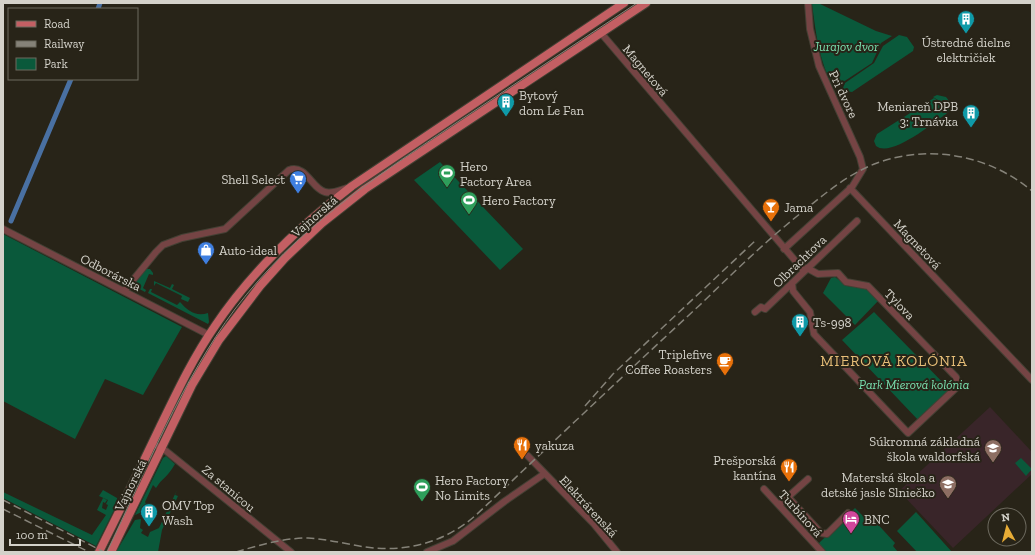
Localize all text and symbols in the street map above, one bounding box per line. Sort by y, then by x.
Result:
legend [8,8,138,80]
building icon: Ústredné dielne električiek [956,9,976,34]
text: Road [44,17,70,31]
place label: Ústredné dielne električiek [922,35,1010,65]
text: Railway [44,37,85,51]
park label: Jurajov dvor [813,39,879,54]
street label: Magnetová [620,42,672,100]
text: Park [44,57,69,71]
street label: Pri dvore [826,68,861,121]
place label: Bytový dom Le Fan [519,88,584,118]
building icon: Bytový dom Le Fan [496,92,516,117]
place label: Meniareň DPB 3: Trnávka [877,99,959,129]
building icon: Meniareň DPB 3: Trnávka [961,103,981,128]
place label: Hero Factory Area [460,159,532,189]
sports icon: Hero Factory Area [437,163,457,188]
supermarket icon: Shell Select [288,169,308,194]
place label: Shell Select [221,172,285,187]
sports icon: Hero Factory [459,190,479,215]
street label: Vajnorská [288,192,341,242]
place label: Hero Factory [482,193,556,208]
bar icon: Jama [761,197,781,222]
place label: Jama [784,200,814,215]
street label: Magnetová [891,216,945,273]
street label: Olbrachtova [769,232,830,291]
shop icon: Auto-ideal [196,240,216,265]
place label: Auto-ideal [219,243,277,258]
street label: Odborárska [78,251,144,294]
street label: Tylova [881,286,918,323]
building icon: Ts-998 [790,312,810,337]
place label: Ts-998 [813,315,852,330]
place label: Triplefive Coffee Roasters [625,347,712,377]
cafe icon: Triplefive Coffee Roasters [715,351,735,376]
district label: MIEROVÁ KOLÓNIA [820,352,968,370]
park label: Park Mierová kolónia [859,377,969,392]
place label: Súkromná základná škola waldorfská [869,434,981,464]
restaurant icon: yakuza [512,435,532,460]
place label: yakuza [535,438,575,453]
school or university icon: Súkromná základná škola waldorfská [983,438,1003,463]
place label: Prešporská kantína [713,453,777,483]
street label: Vajnorská [111,456,151,515]
restaurant icon: Prešporská kantína [779,457,799,482]
street label: Za stanicou [199,462,259,515]
place label: Materská škola a detské jasle Slniečko [821,470,936,501]
place label: Hero Factory No Limits [435,473,509,503]
street label: Elektrárenská [556,473,621,541]
school or university icon: Materská škola a detské jasle Slniečko [938,474,958,499]
sports icon: Hero Factory No Limits [412,477,432,502]
street label: Turbínová [776,487,826,541]
place label: OMV Top Wash [162,498,215,528]
building icon: OMV Top Wash [139,502,159,527]
north arrow [987,507,1027,547]
hotel icon: BNC [841,509,861,534]
text: N [1001,511,1011,525]
place label: BNC [864,512,890,527]
scale bar [10,521,80,547]
text: 100 m [16,528,48,542]

